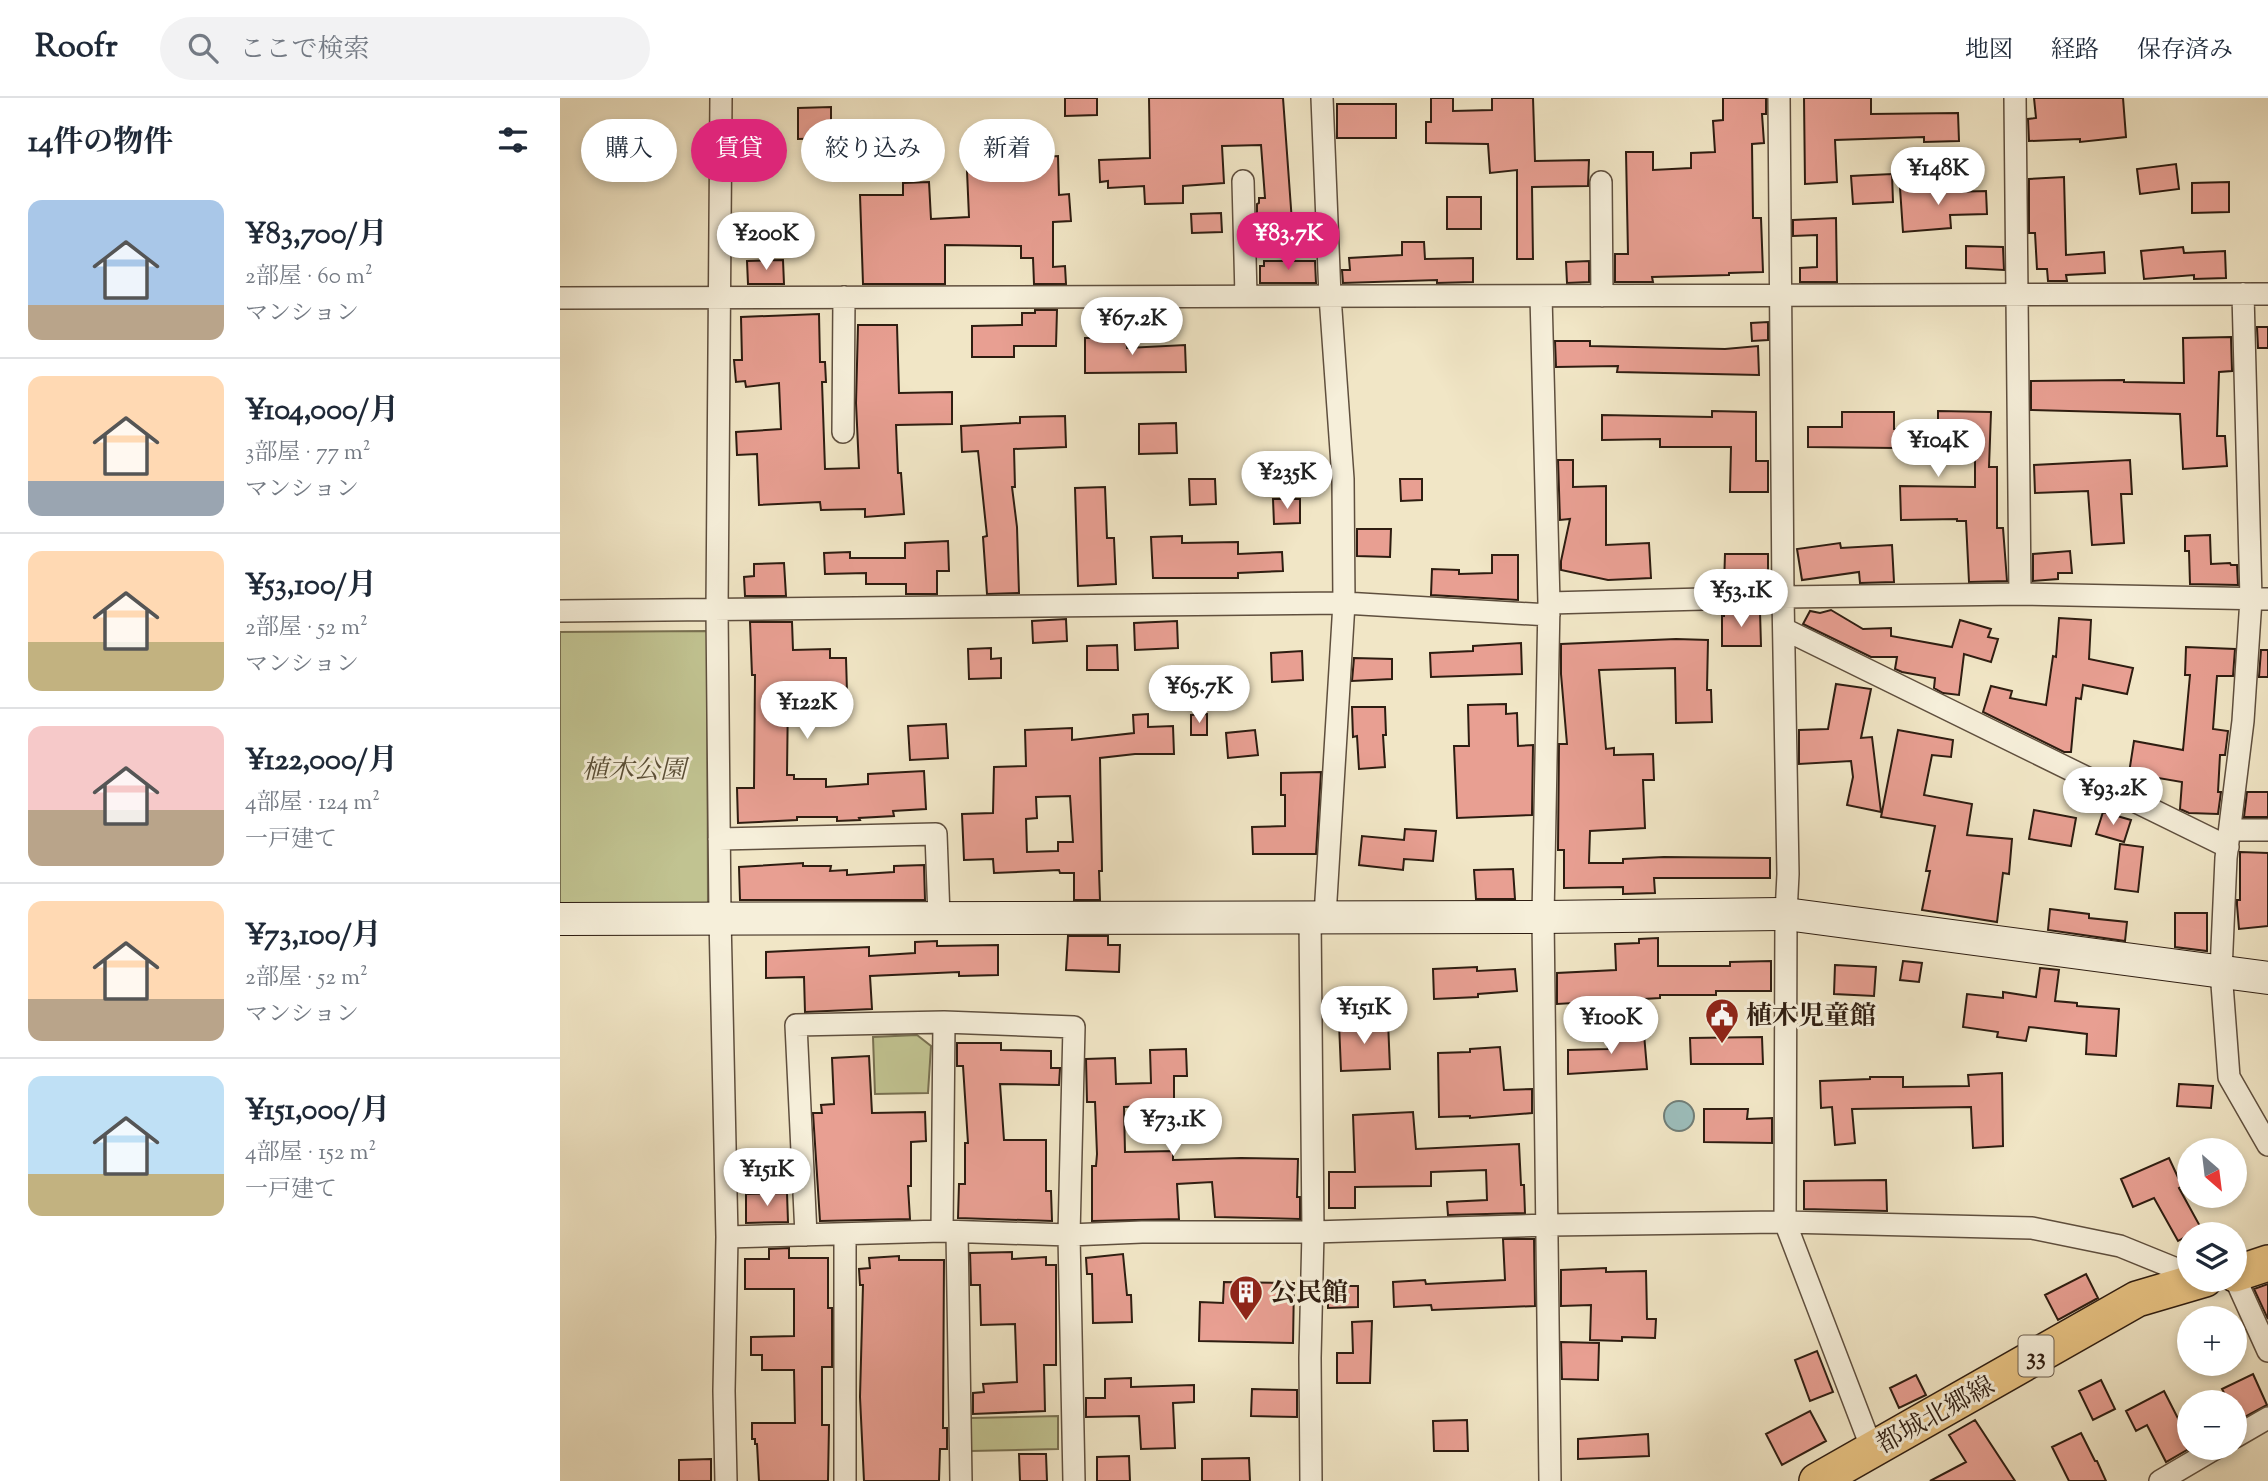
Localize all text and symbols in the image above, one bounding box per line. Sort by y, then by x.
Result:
search box [160,17,650,80]
text: Roofr [35,24,118,72]
icon: search [184,29,222,67]
text: ここで検索 [240,32,370,69]
text: 地図 [1965,34,2013,68]
text: 経路 [2051,34,2099,68]
text: 保存済み [2137,34,2233,68]
chip: 購入 [581,119,677,182]
chip: 賃貸 [691,119,787,182]
chip: 絞り込み [801,119,945,182]
chip: 新着 [959,119,1055,182]
icon: filters [494,121,532,159]
text: 14件の物件 [28,122,173,165]
pin: ¥148K [1889,148,1987,207]
text: ¥148K [1907,153,1969,186]
pin: ¥200K [717,212,815,272]
pin: ¥83.7K [1231,212,1345,272]
text: ¥83,700/月 [245,214,388,257]
text: ¥200K [733,218,799,251]
text: ¥83.7K [1253,218,1323,251]
icon: home [84,228,168,312]
text: 2部屋 · 60 m² [245,261,373,294]
text: マンション [245,298,359,331]
pin: ¥67.2K [1075,298,1189,357]
text: ¥67.2K [1097,303,1167,336]
text: ¥104,000/月 [245,390,399,433]
icon: home [84,404,168,488]
pin: ¥104K [1889,420,1987,479]
text: ¥104K [1907,425,1969,458]
text: 3部屋 · 77 m² [245,437,371,470]
pin: ¥235K [1238,452,1336,511]
text: ¥235K [1257,457,1317,490]
text: マンション [245,474,359,507]
text: ¥53,100/月 [245,565,377,608]
pin: ¥53.1K [1684,570,1798,629]
text: ¥53.1K [1710,575,1772,608]
icon: home [84,579,168,663]
text: 2部屋 · 52 m² [245,612,368,645]
text: マンション [245,649,359,682]
pin: ¥65.7K [1142,666,1256,725]
text: ¥65.7K [1165,671,1233,704]
pin: ¥122K [758,682,856,741]
text: ¥122K [777,687,837,720]
text: ¥122,000/月 [245,740,398,783]
park label: 植木公園 [582,753,690,790]
icon: home [84,754,168,838]
pin: ¥93.2K [2056,768,2170,827]
text: ¥93.2K [2079,773,2147,806]
text: 4部屋 · 124 m² [245,787,380,820]
text: 一戸建て [245,824,337,857]
text: ¥73,100/月 [245,915,382,958]
icon: home [84,929,168,1013]
text: 2部屋 · 52 m² [245,962,368,995]
pin: ¥151K [1315,986,1413,1046]
text: ¥151K [1337,992,1391,1025]
pin: ¥100K [1562,996,1660,1056]
public building icon: 植木児童館 [1703,996,1741,1045]
text: マンション [245,999,359,1032]
place label: 植木児童館 [1746,999,1876,1036]
text: ¥100K [1579,1002,1643,1035]
text: ¥151,000/月 [245,1090,390,1133]
pin: ¥73.1K [1116,1098,1230,1158]
icon: home [84,1104,168,1188]
text: ¥73.1K [1140,1104,1206,1137]
text: 4部屋 · 152 m² [245,1137,376,1170]
north arrow [2177,1138,2247,1208]
map controls [2177,1138,2247,1460]
pin: ¥151K [718,1148,816,1208]
text: ¥151K [740,1154,794,1187]
text: 一戸建て [245,1174,337,1207]
button: layers [2177,1222,2247,1292]
building icon: 公民館 [1227,1273,1265,1322]
place label: 公民館 [1270,1276,1348,1313]
button: + [2177,1306,2247,1376]
road number: 33 [2018,1336,2054,1376]
street label: 都城北郷線 [1870,1368,2002,1464]
button: − [2177,1390,2247,1460]

